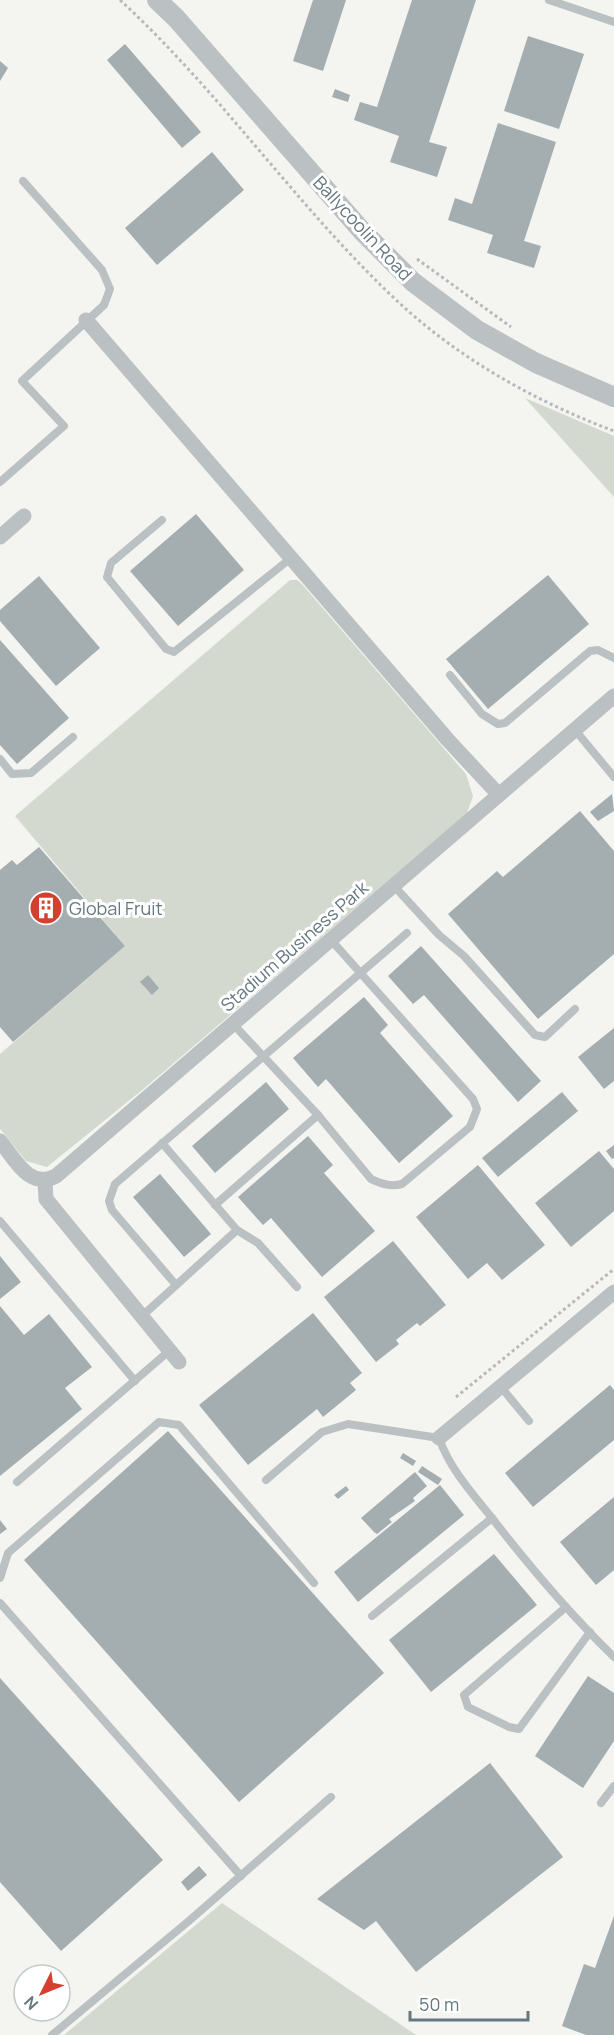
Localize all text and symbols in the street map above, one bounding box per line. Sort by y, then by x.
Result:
street label: Ballycoolin Road [308,170,418,286]
street label: Stadium Business Park [215,875,373,1017]
building icon: Global Fruit [28,890,64,926]
place label: Global Fruit [69,896,163,920]
north arrow [12,1963,72,2023]
scale bar [410,1984,528,2022]
text: N [19,1992,43,2015]
text: 50 m [419,1992,459,2016]

